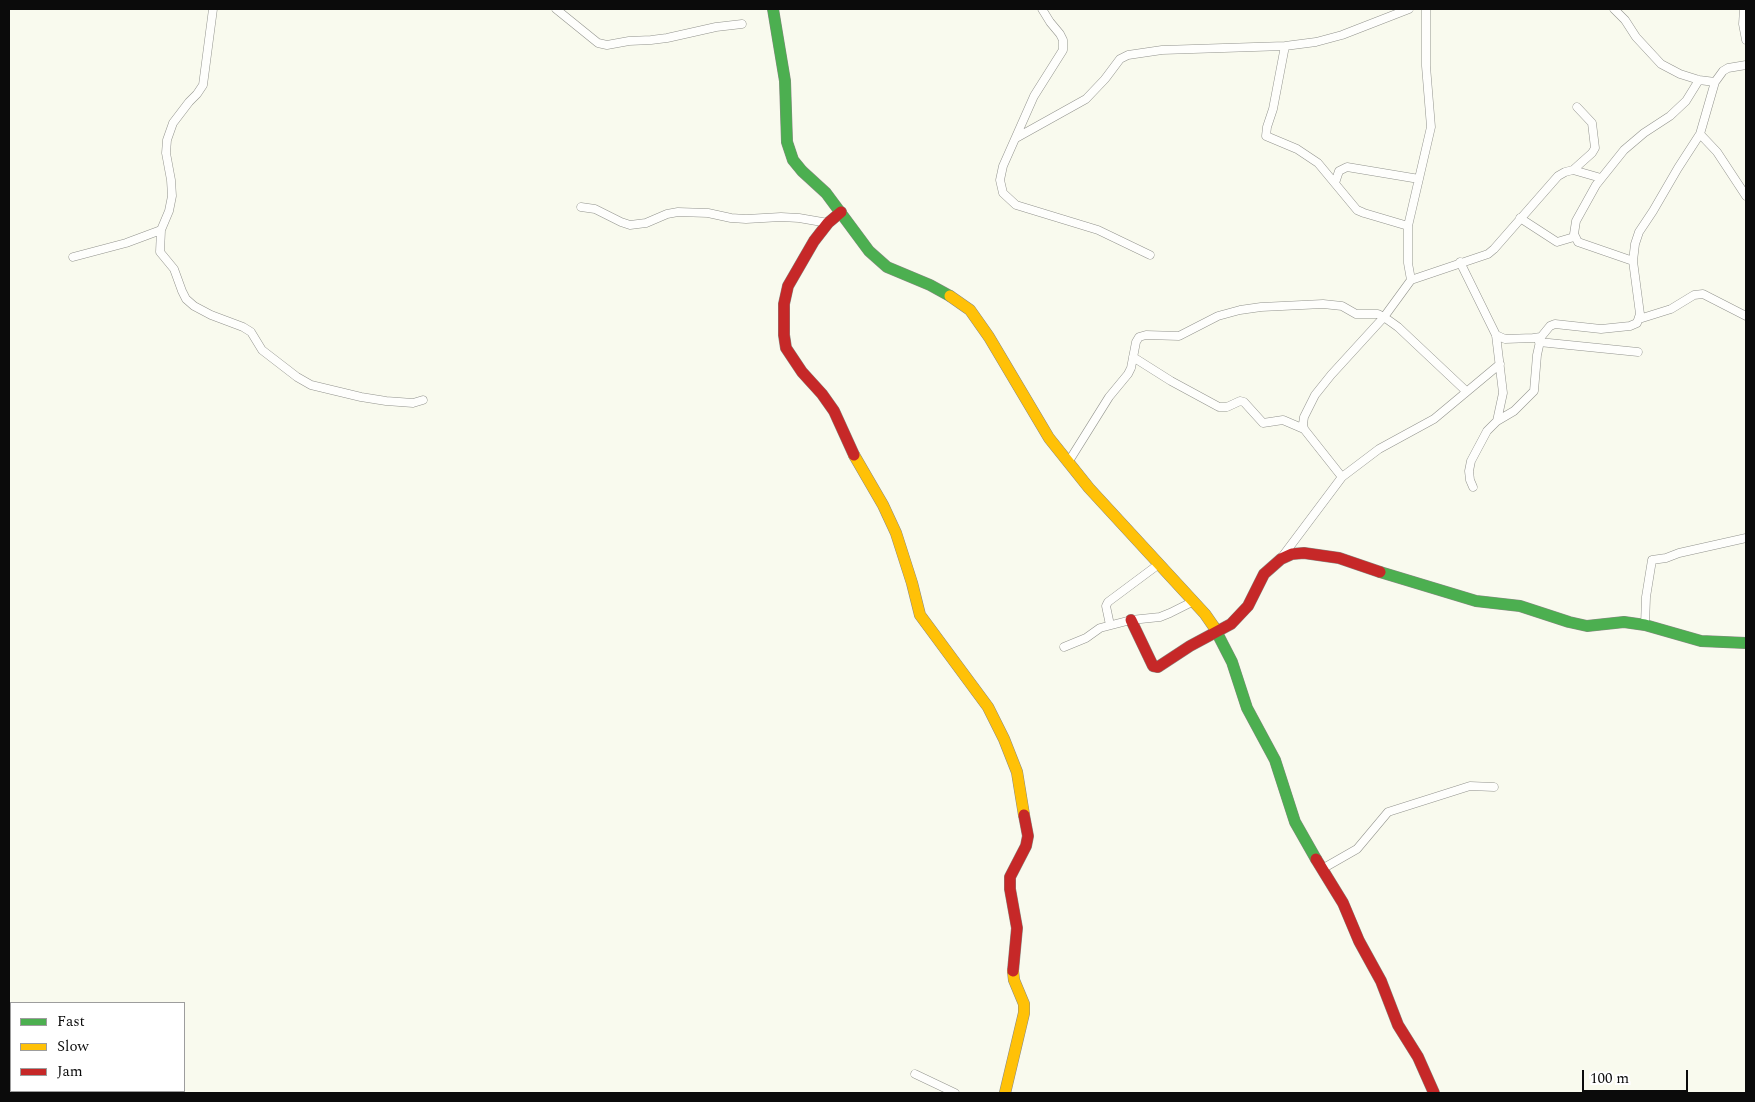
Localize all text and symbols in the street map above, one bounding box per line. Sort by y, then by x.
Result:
legend [10,1002,185,1092]
text: Fast [57,1010,85,1033]
text: Slow [57,1035,89,1058]
text: Jam [57,1060,83,1083]
scale bar [1585,1060,1691,1092]
text: 100 m [1590,1067,1629,1090]

